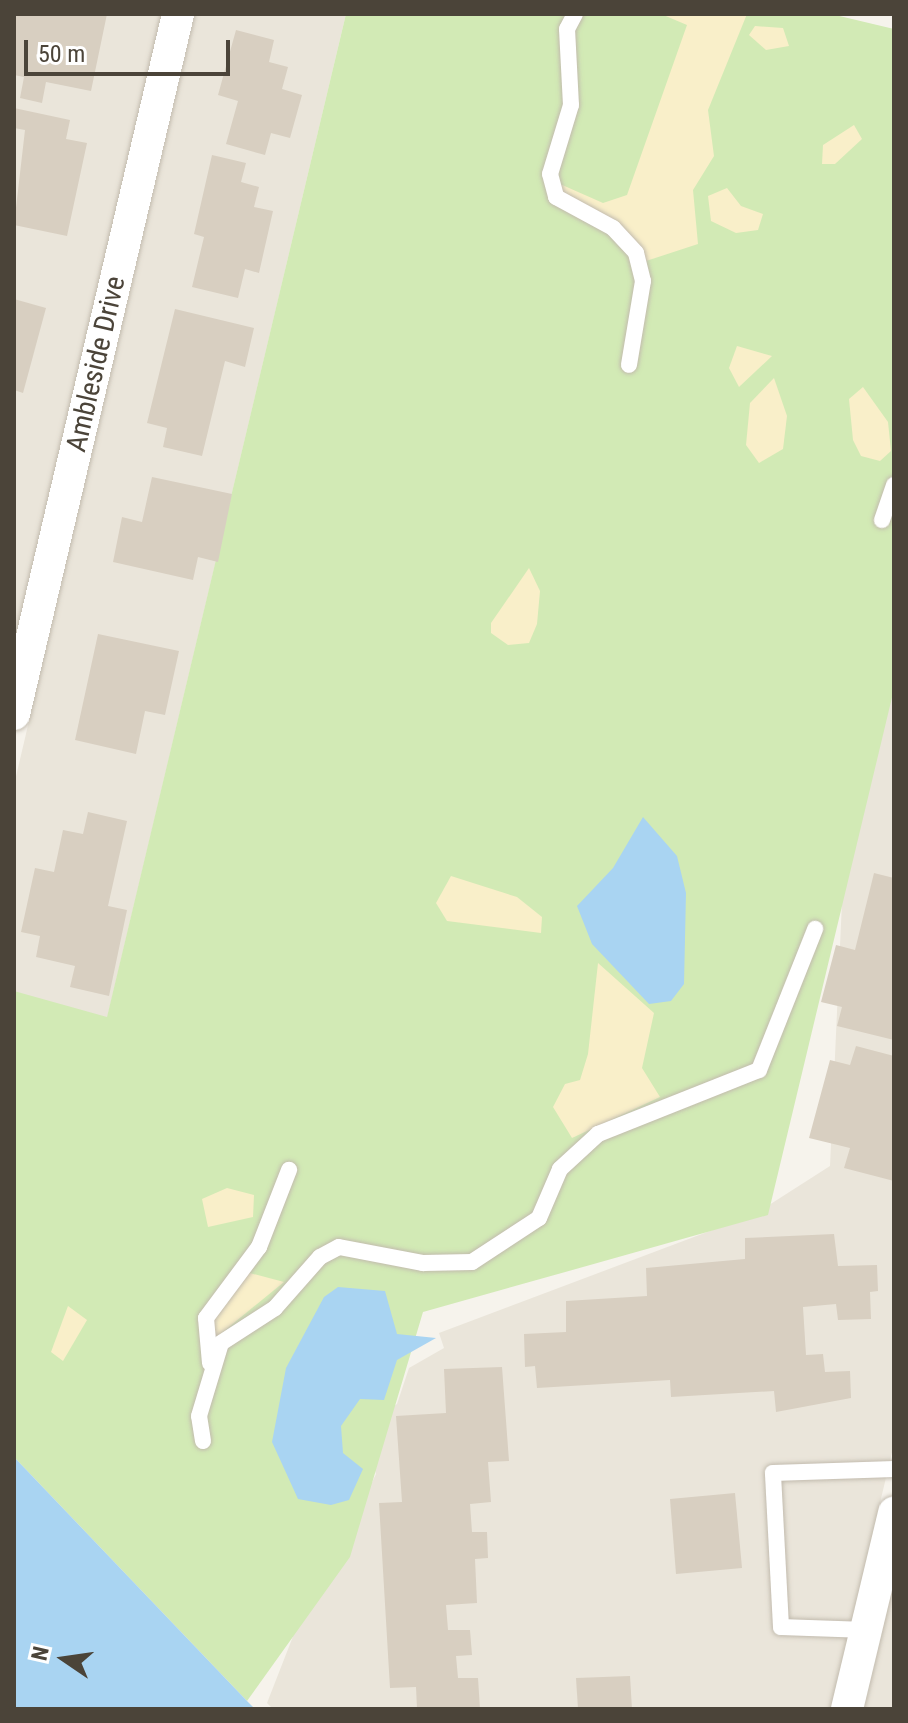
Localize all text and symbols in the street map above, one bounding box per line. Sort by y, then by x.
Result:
scale bar [28,24,234,74]
text: 50 m [38,40,85,68]
street label: Ambleside Drive [59,273,133,455]
north arrow [24,1619,104,1699]
text: N [26,1644,54,1663]

